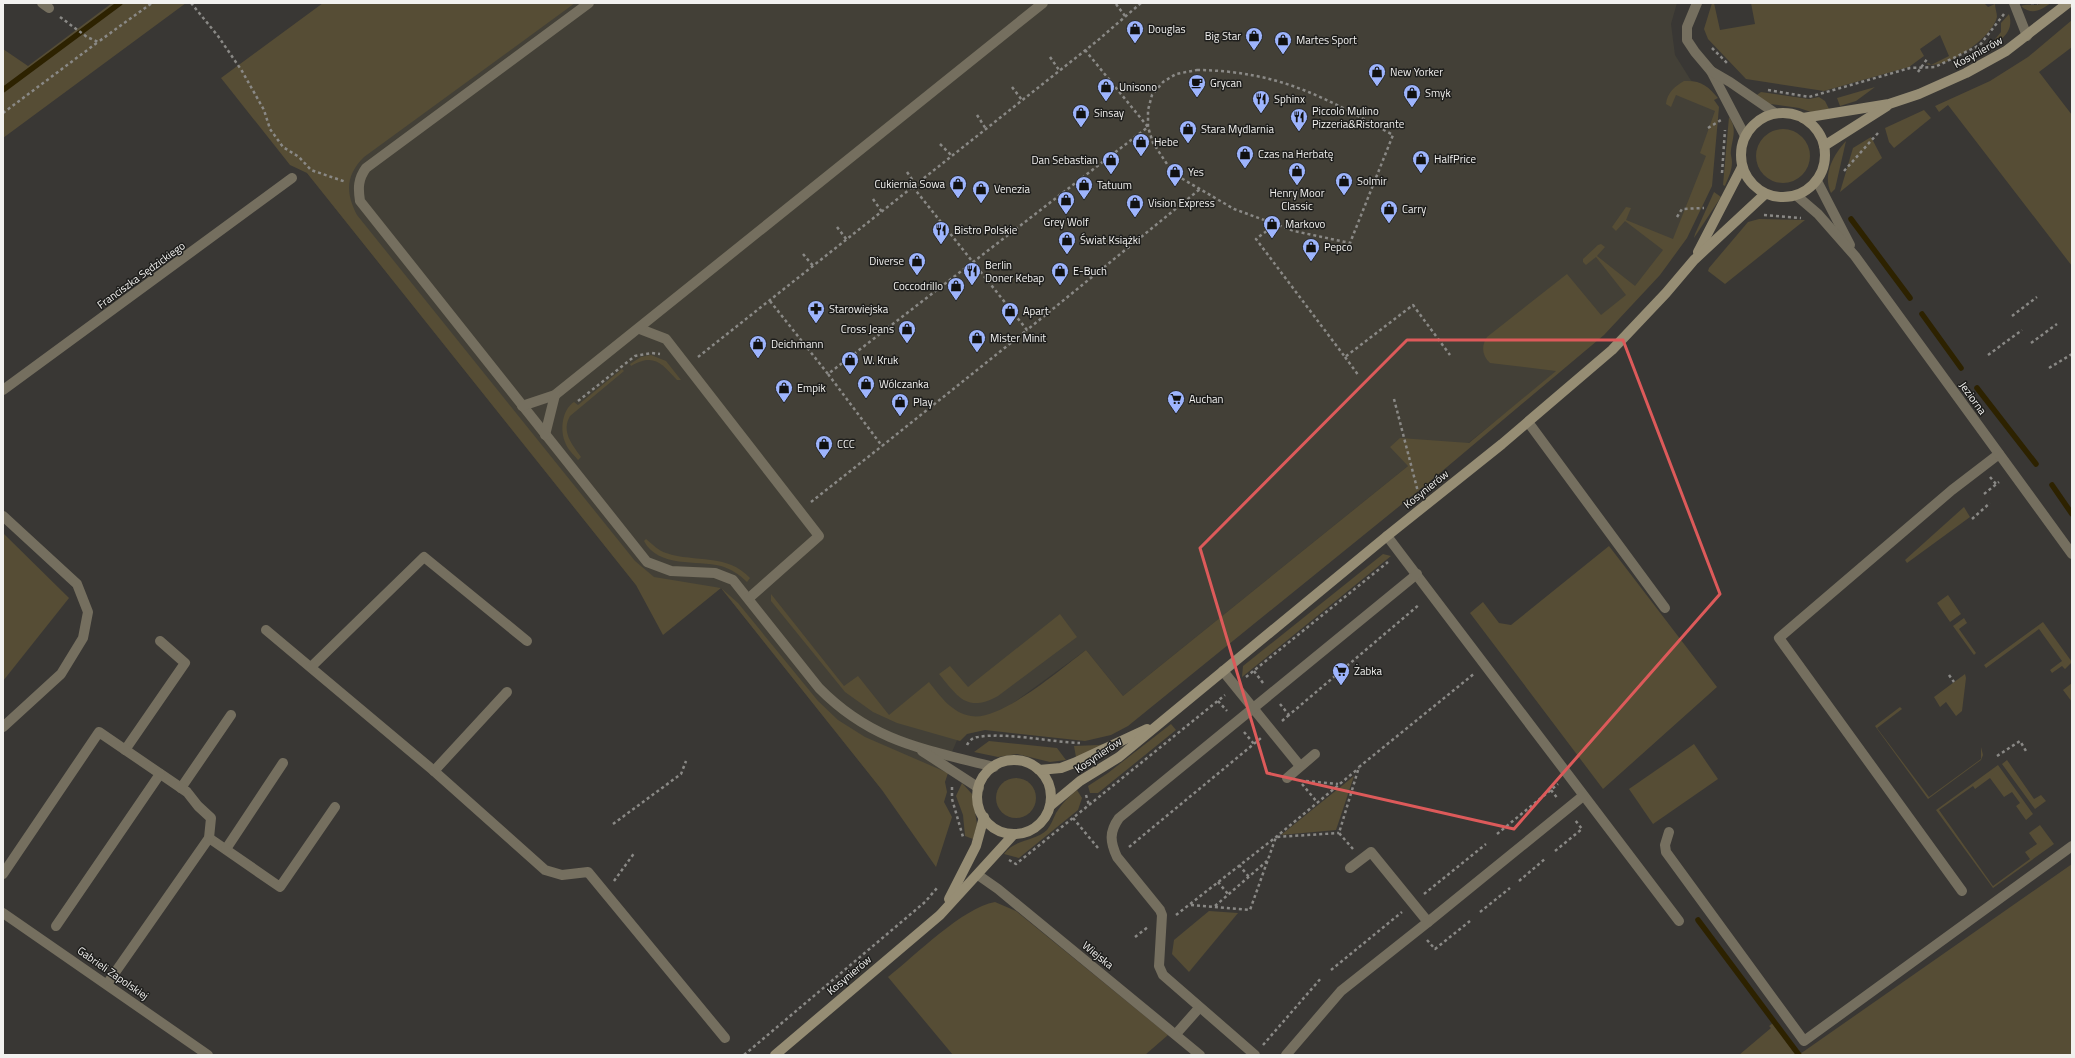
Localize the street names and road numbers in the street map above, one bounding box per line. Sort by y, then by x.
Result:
street label: Kosynierów [1951,32,2006,72]
street label: Franciszka Sędzickiego [94,237,189,312]
street label: Jeziorna [1956,378,1991,418]
street label: Kosynierów [1400,465,1452,512]
street label: Kosynierów [1071,733,1125,777]
street label: Wiejska [1079,937,1117,973]
street label: Gabrieli Zapolskiej [74,942,152,1004]
street label: Kosynierów [823,951,875,998]

